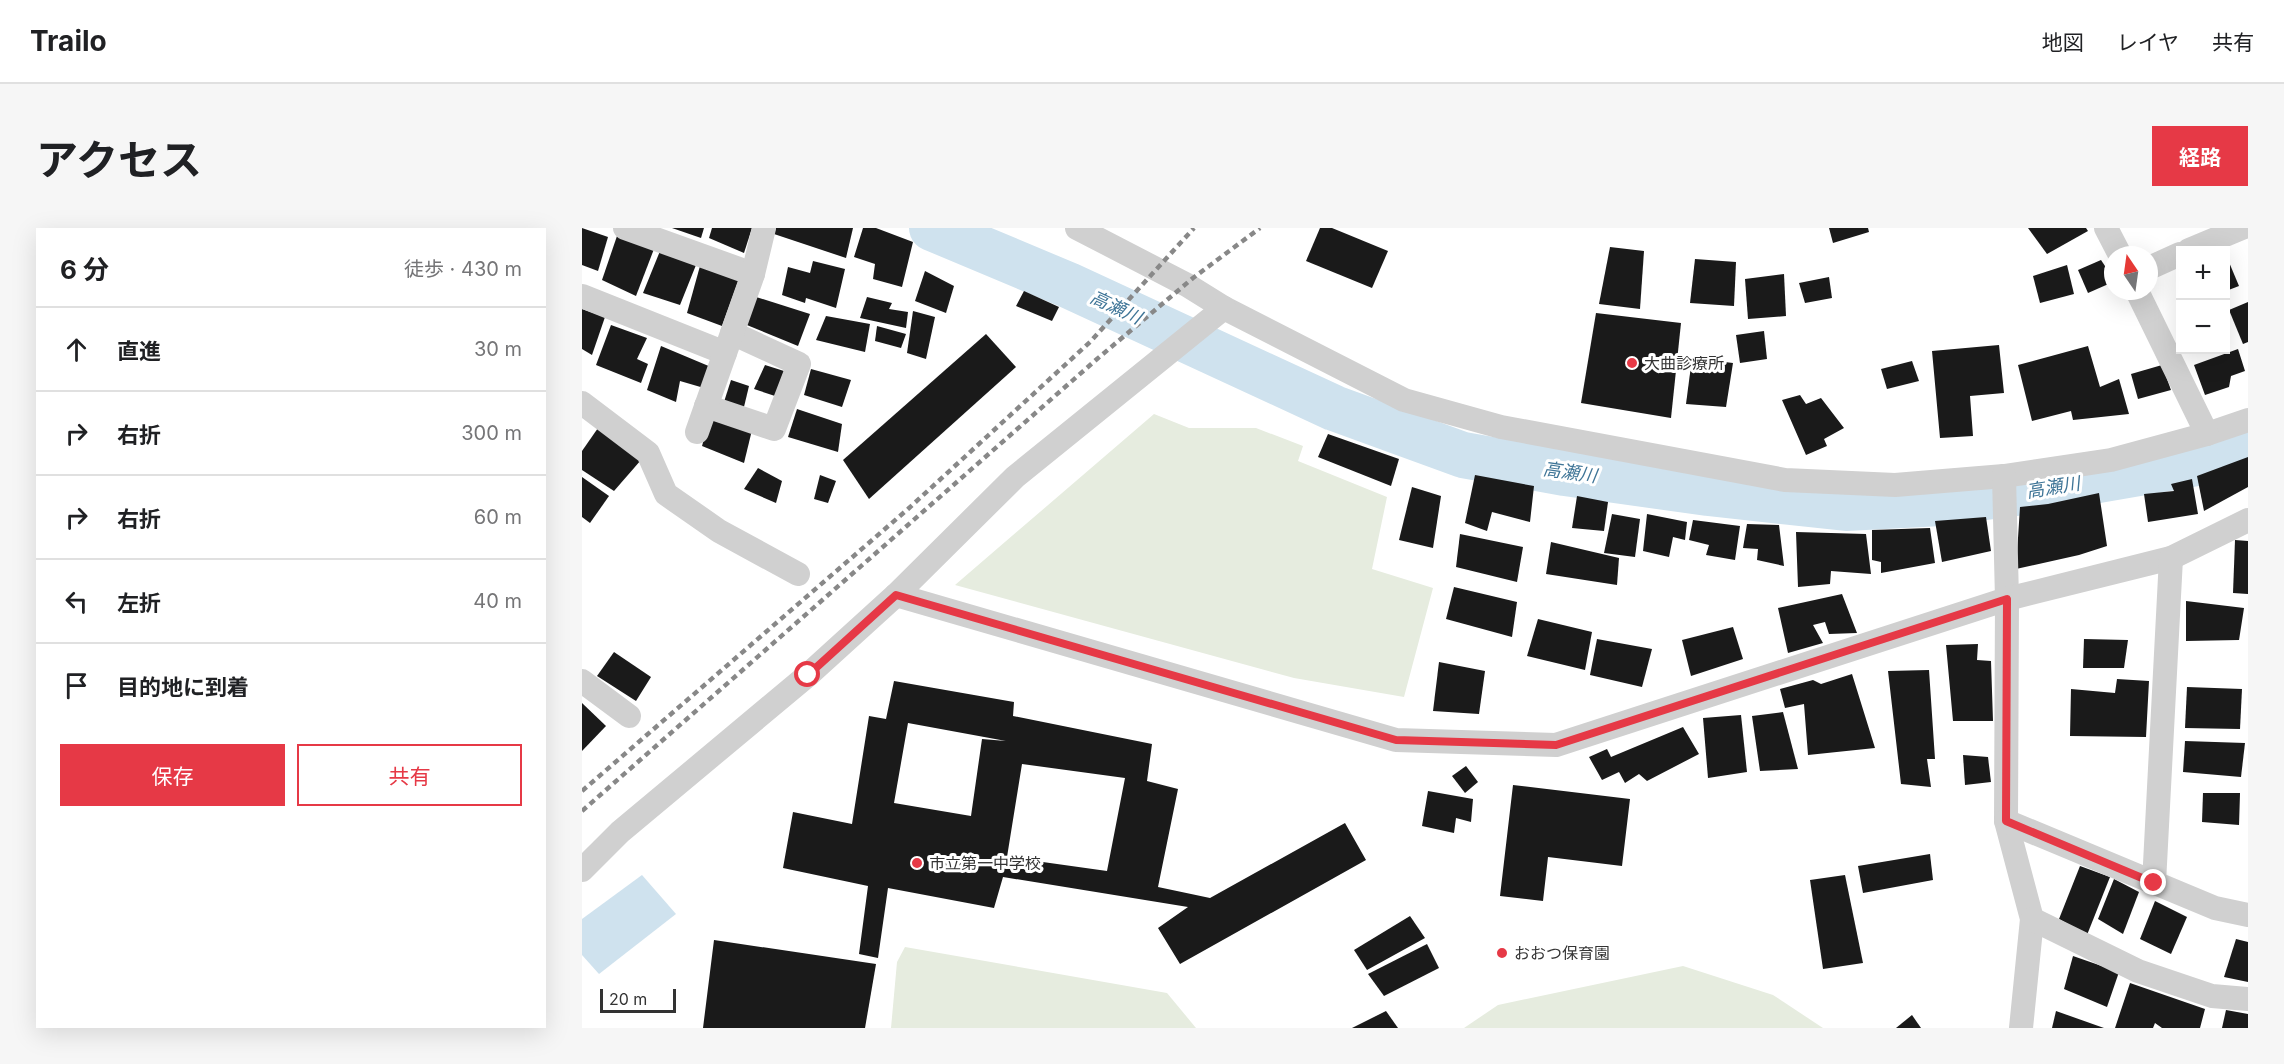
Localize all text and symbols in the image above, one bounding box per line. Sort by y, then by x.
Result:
text: Trailo [30,24,107,58]
text: 地図 [2042,30,2084,55]
text: レイヤ [2117,30,2179,55]
text: 共有 [2212,30,2254,55]
button: 経路 [2152,126,2248,186]
text: アクセス [36,134,202,185]
north arrow [2104,246,2158,300]
map controls [2176,246,2230,354]
button: + [2176,246,2230,300]
text: 6 分 [60,254,109,285]
text: 徒歩 · 430 m [404,257,522,281]
water label: 高瀬川 [1087,286,1147,329]
button: − [2176,300,2230,354]
icon: ahead [60,333,93,366]
text: 30 m [474,337,522,361]
text: 直進 [117,338,161,364]
place label: 大曲診療所 [1644,353,1724,373]
marker: 大曲診療所 [1625,356,1639,370]
icon: right [60,417,93,450]
text: 300 m [461,421,522,445]
text: 右折 [117,422,161,448]
water label: 高瀬川 [1542,458,1600,486]
water label: 高瀬川 [2025,472,2083,502]
icon: right [60,501,93,534]
text: 60 m [474,505,522,529]
text: 右折 [117,506,161,532]
icon: left [60,585,93,618]
text: 40 m [473,589,522,613]
text: 左折 [117,590,161,616]
route start [794,661,820,687]
icon: arrive [60,669,93,702]
text: 目的地に到着 [117,674,249,700]
button: 保存 [60,744,285,806]
button: 共有 [297,744,522,806]
place label: 市立第一中学校 [929,853,1041,873]
marker: 市立第一中学校 [910,856,924,870]
route end [2140,869,2166,895]
place label: おおつ保育園 [1514,943,1610,963]
marker: おおつ保育園 [1495,946,1509,960]
scale bar [600,986,676,1014]
text: 20 m [609,989,647,1009]

